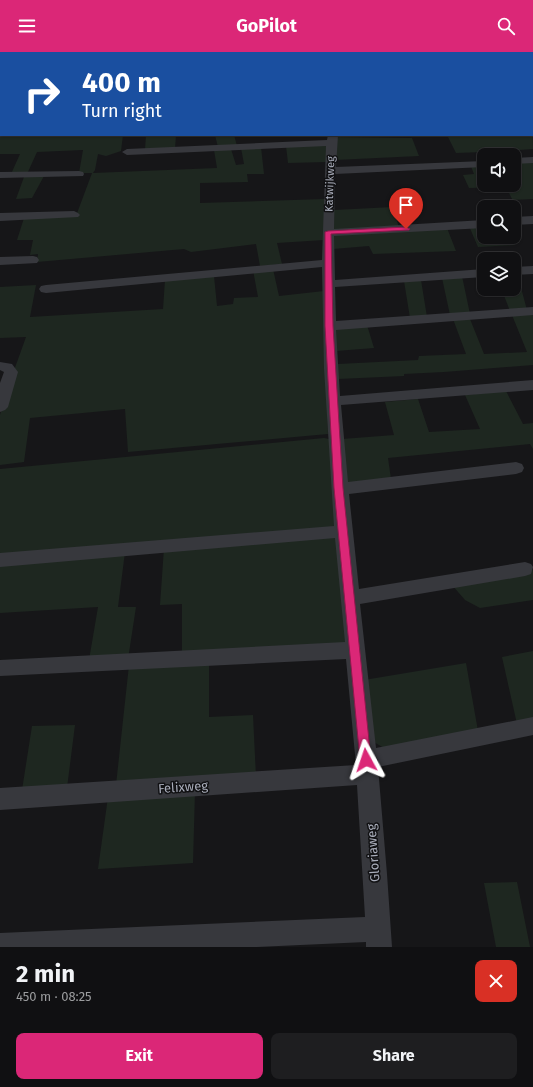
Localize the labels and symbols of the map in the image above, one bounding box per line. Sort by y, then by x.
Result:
street label: Katwijkweg [323,156,337,212]
pin [389,188,423,229]
position arrow [345,739,387,781]
street label: Felixweg [158,778,209,796]
street label: Gloriaweg [363,823,383,883]

